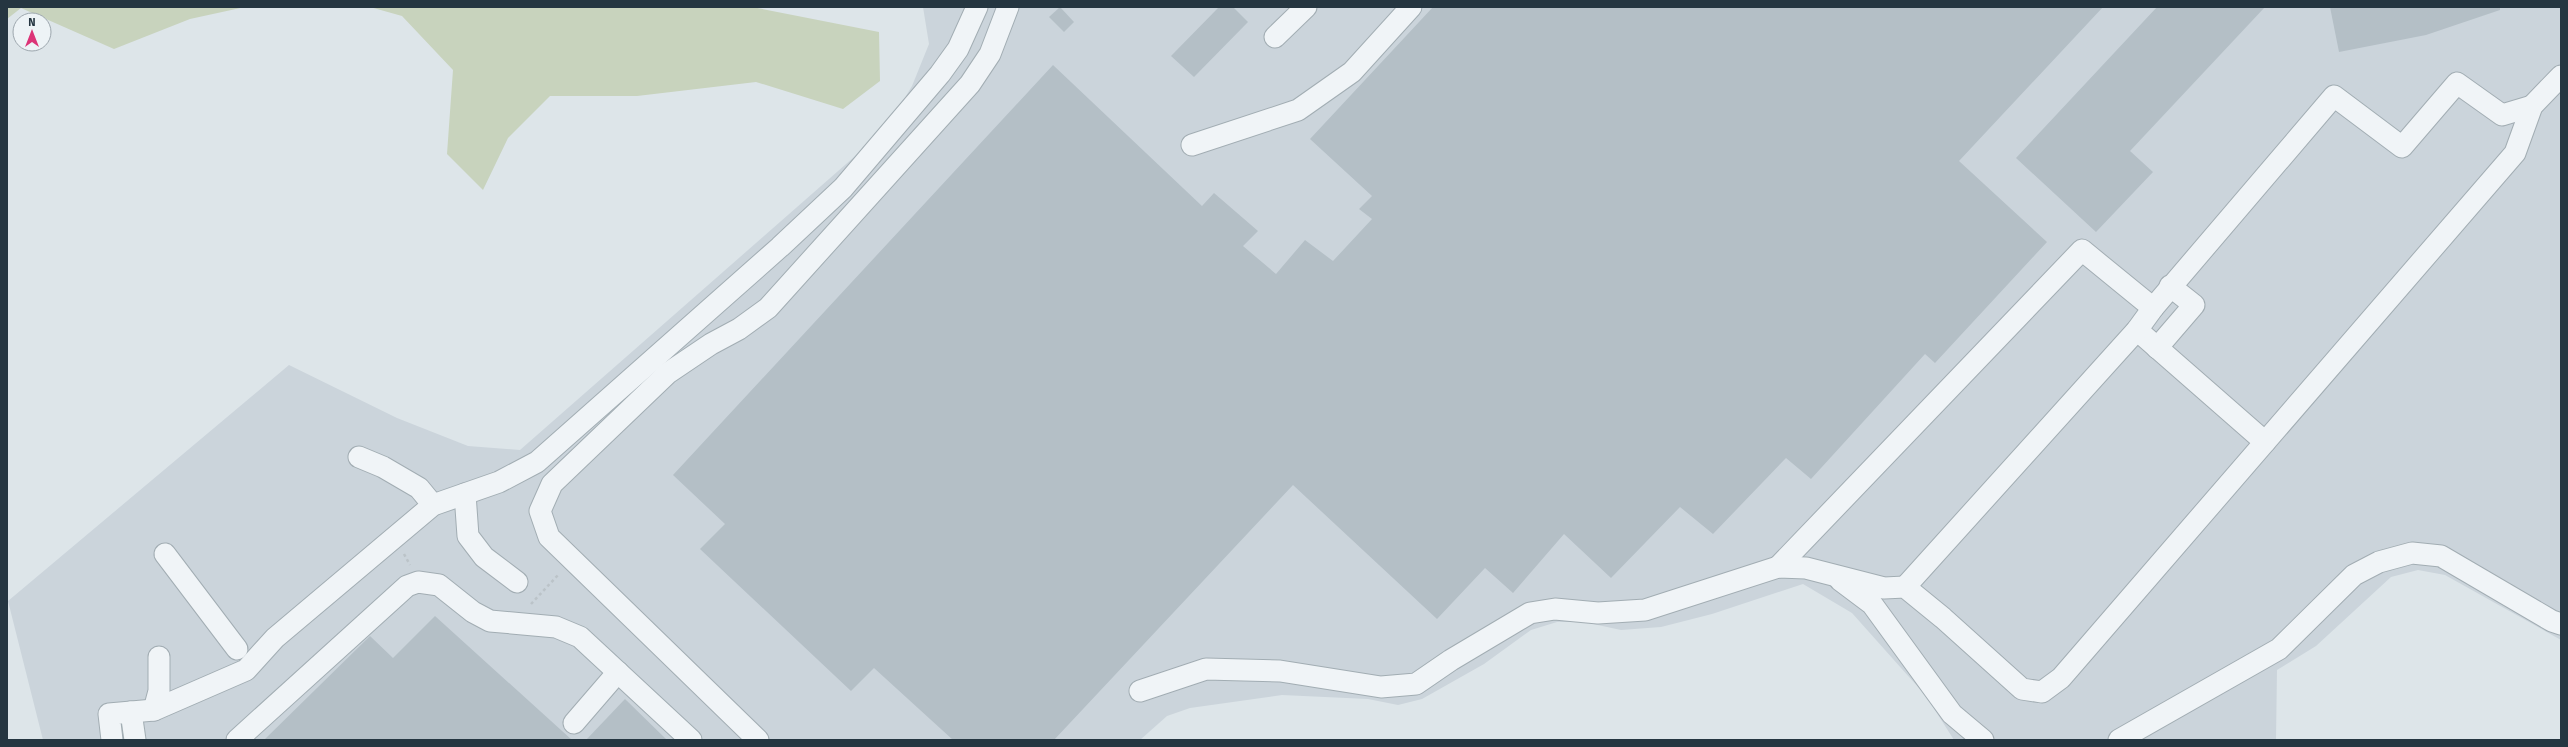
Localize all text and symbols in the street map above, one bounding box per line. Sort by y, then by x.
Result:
north arrow [12,12,52,52]
text: N [28,16,36,29]

